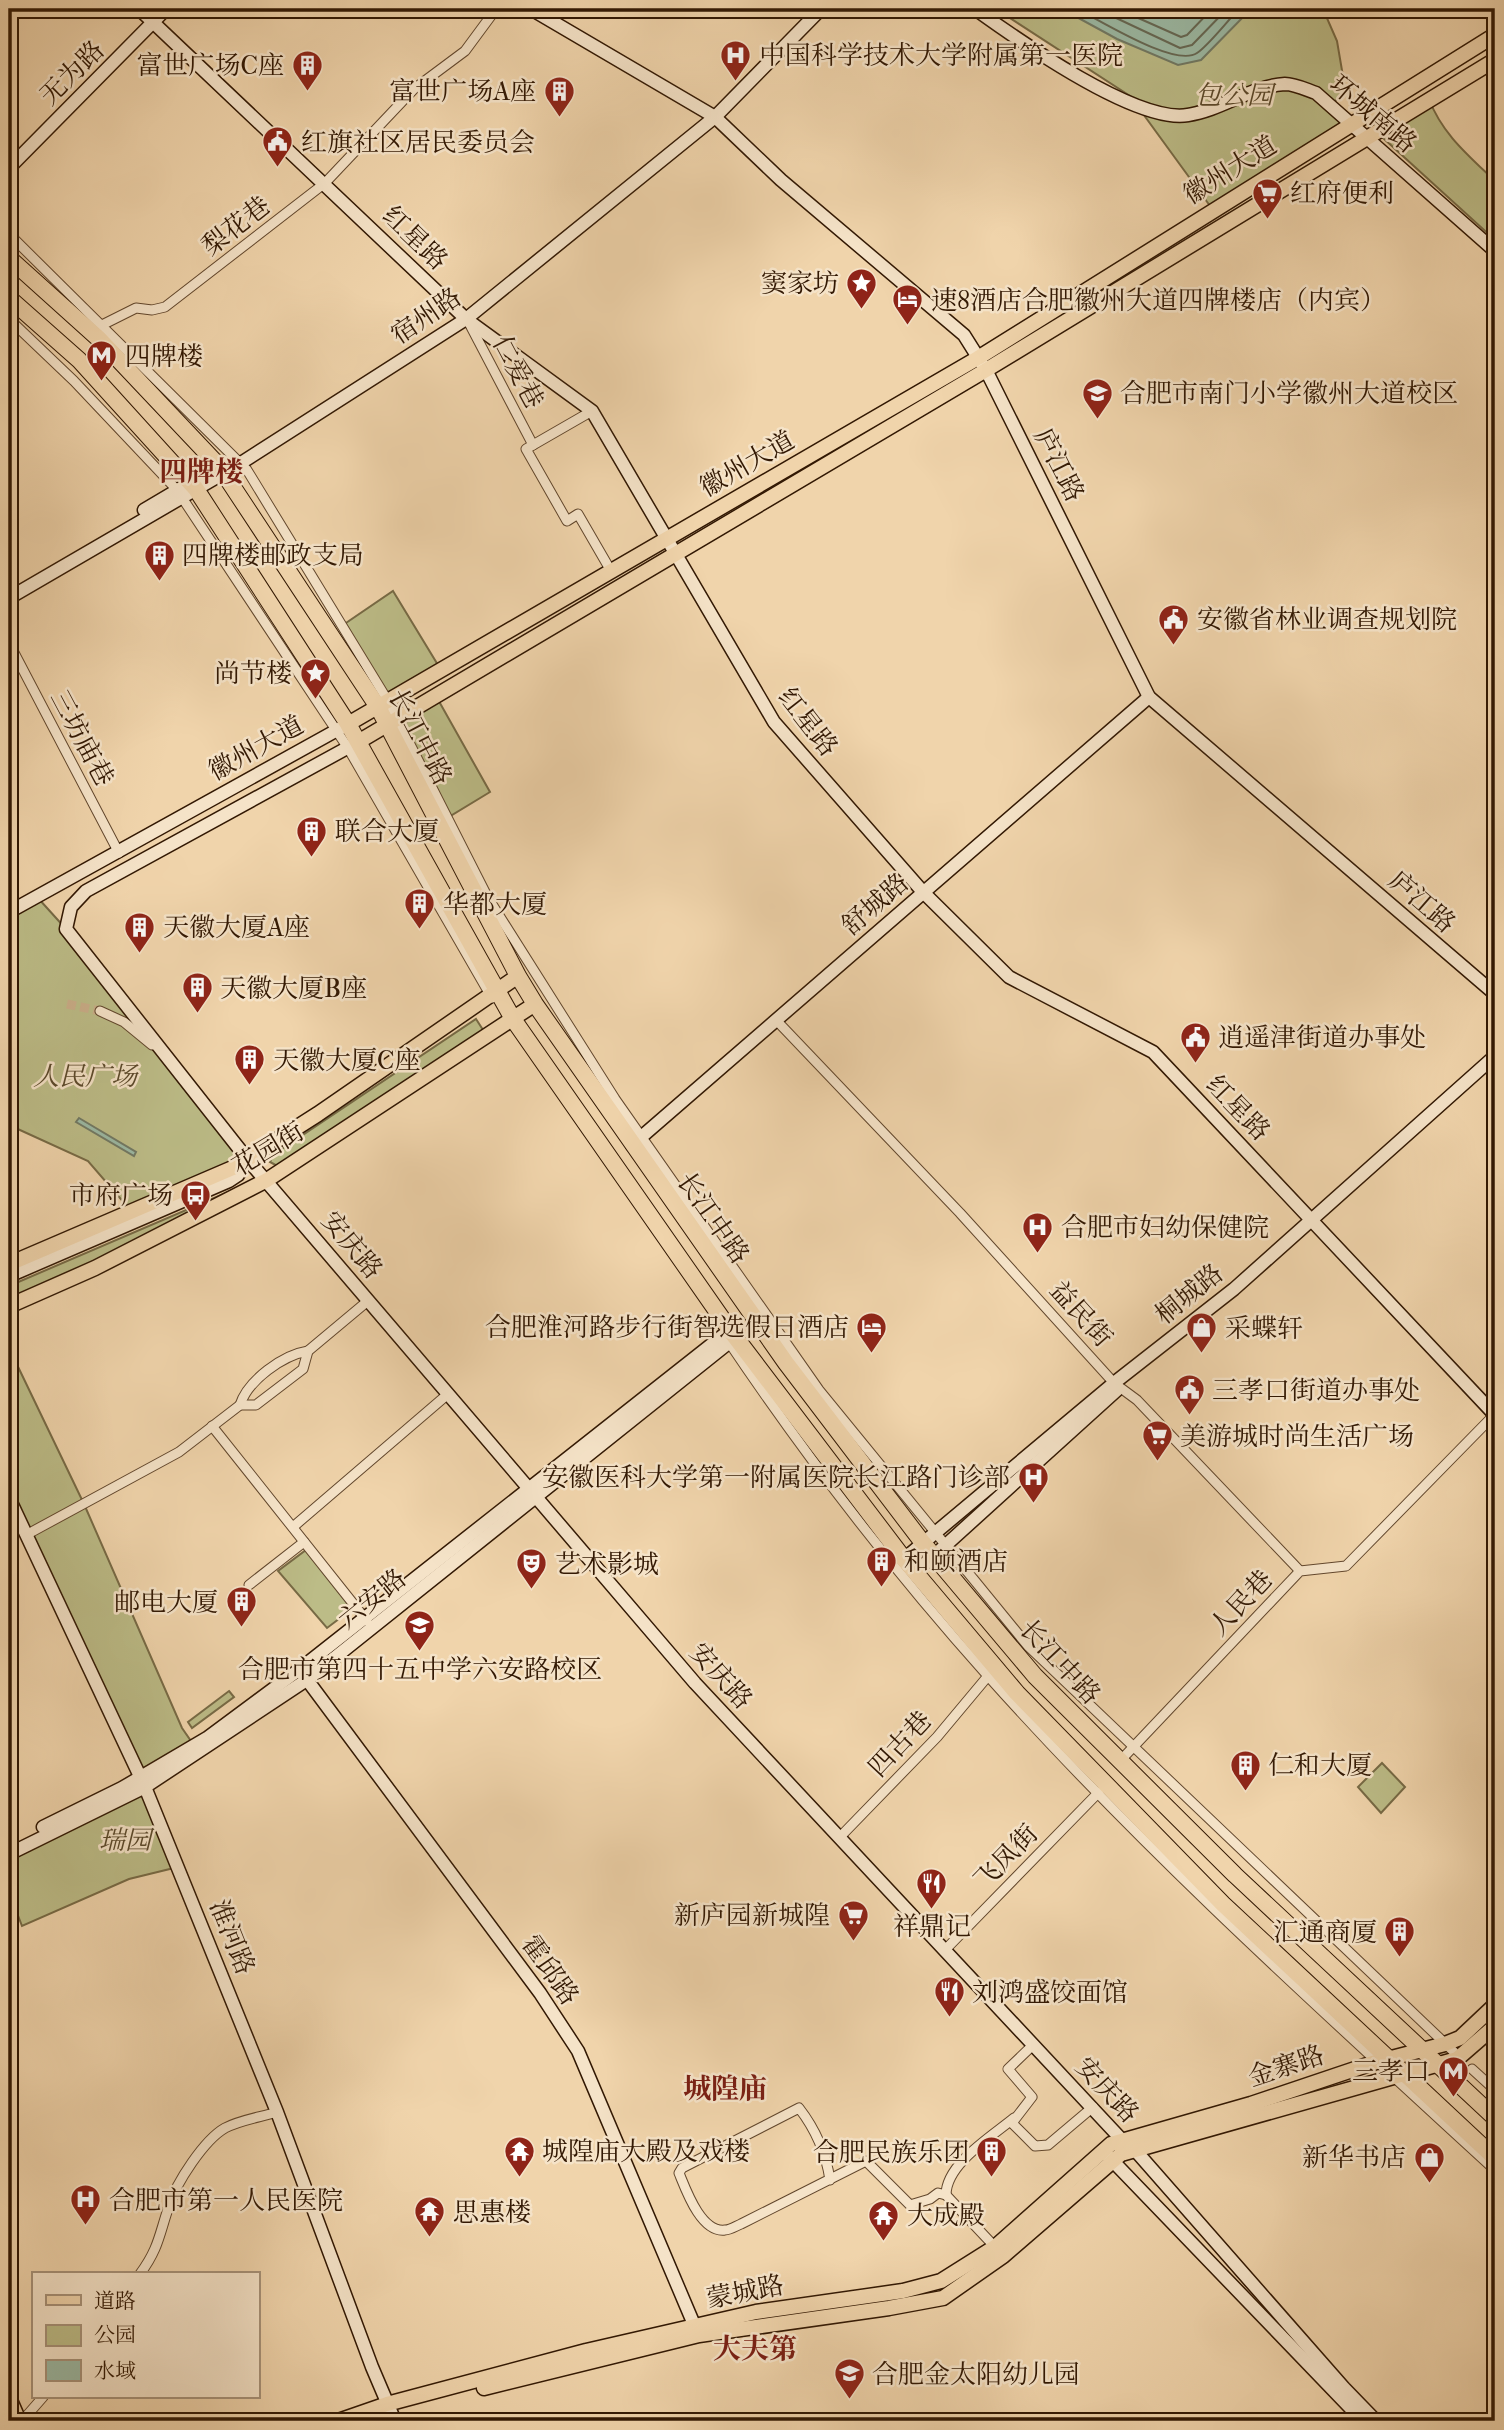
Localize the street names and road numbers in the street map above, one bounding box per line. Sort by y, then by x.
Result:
street label: 无为路 [33,34,111,112]
street label: 环城南路 [1323,69,1423,159]
street label: 徽州大道 [1178,129,1282,211]
street label: 梨花巷 [196,190,276,262]
street label: 红星路 [376,200,454,276]
street label: 宿州路 [385,281,467,351]
street label: 仁爱巷 [486,330,550,414]
street label: 庐江路 [1027,423,1091,507]
street label: 徽州大道 [694,425,800,503]
street label: 红星路 [772,682,844,762]
street label: 长江中路 [382,684,458,790]
street label: 三坊庙巷 [44,685,120,791]
street label: 徽州大道 [203,709,309,787]
street label: 庐江路 [1382,865,1462,939]
street label: 舒城路 [835,867,915,941]
street label: 红星路 [1200,1069,1276,1147]
street label: 花园街 [227,1116,309,1182]
street label: 长江中路 [670,1167,756,1269]
street label: 安庆路 [315,1205,389,1285]
street label: 桐城路 [1149,1257,1229,1331]
street label: 益民街 [1043,1275,1119,1353]
street label: 六安路 [332,1562,412,1636]
street label: 人民巷 [1203,1564,1279,1642]
street label: 长江中路 [1013,1613,1107,1711]
street label: 安庆路 [683,1637,759,1715]
street label: 四古巷 [862,1705,938,1783]
street label: 飞凤街 [968,1818,1044,1896]
street label: 淮河路 [203,1895,261,1979]
street label: 霍邱路 [515,1929,585,2011]
street label: 金寨路 [1244,2039,1328,2093]
street label: 安庆路 [1069,2051,1145,2129]
street label: 蒙城路 [704,2269,786,2315]

